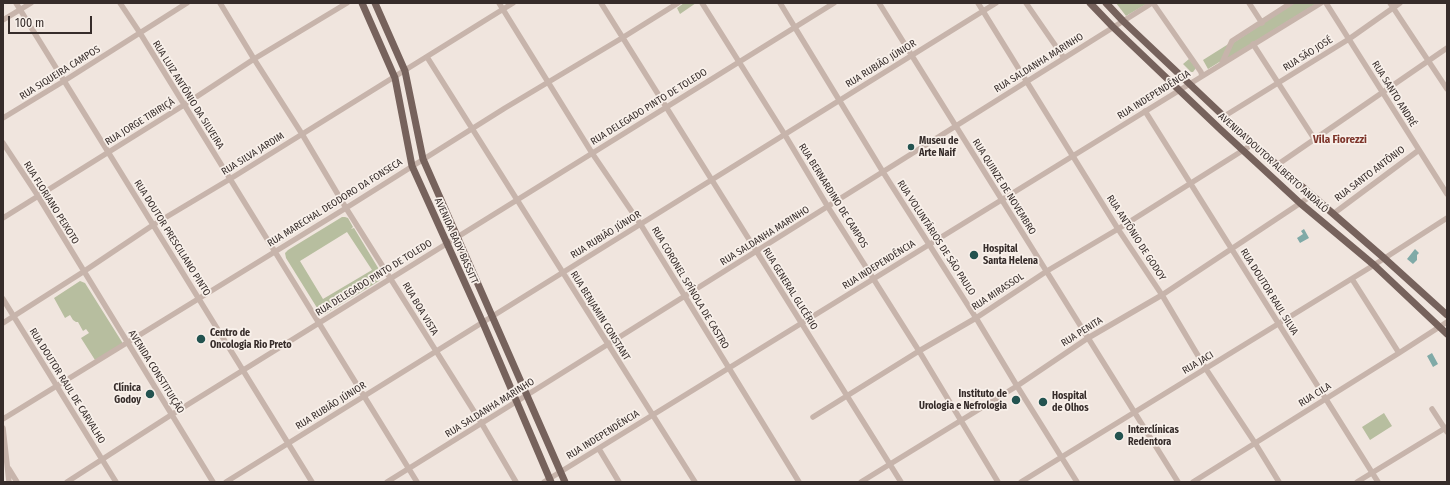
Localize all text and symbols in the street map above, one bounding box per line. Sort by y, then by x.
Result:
scale bar [10,8,94,34]
text: 100 m [15,16,44,30]
street label: RUA SALDANHA MARINHO [992,31,1086,95]
street label: RUA SÃO JOSÉ [1281,34,1335,74]
street label: RUA RUBIÃO JÚNIOR [844,37,918,91]
street label: RUA LUIZ ANTÔNIO DA SILVEIRA [150,39,226,151]
street label: RUA SIQUEIRA CAMPOS [17,43,103,103]
street label: RUA SANTO ANDRÉ [1369,59,1419,129]
street label: RUA DELEGADO PINTO DE TOLEDO [589,66,709,148]
street label: RUA INDEPENDÊNCIA [1115,68,1193,122]
street label: RUA JORGE TIBIRIÇÁ [103,96,177,148]
street label: AVENIDA DOUTOR ALBERTO ANDALÓ [1216,110,1330,216]
street label: RUA SILVA JARDIM [219,130,287,178]
district label: Vila Fiorezzi [1313,133,1367,147]
place label: Museu de Arte Naif [919,135,959,158]
street label: RUA QUINZE DE NOVEMBRO [970,137,1038,237]
street label: RUA BERNARDINO DE CAMPOS [796,141,870,251]
marker: Museu de Arte Naif [906,142,916,152]
street label: RUA SANTO ANTÔNIO [1333,144,1407,204]
street label: RUA MARECHAL DEODORO DA FONSECA [265,156,405,250]
street label: RUA FLORIANO PEIXOTO [21,159,81,247]
street label: RUA DOUTOR PRESCILIANO PINTO [131,178,213,298]
street label: RUA VOLUNTÁRIOS DE SÃO PAULO [894,178,978,298]
street label: RUA ANTÔNIO DE GODOY [1104,193,1168,283]
street label: AVENIDA BADY BASSITT [432,196,480,286]
street label: RUA SALDANHA MARINHO [718,204,812,268]
street label: RUA RUBIÃO JÚNIOR [569,208,643,262]
street label: RUA CORONEL SPÍNOLA DE CASTRO [649,225,731,351]
street label: RUA DELEGADO PINTO DE TOLEDO [314,237,434,319]
street label: RUA INDEPENDÊNCIA [840,238,918,292]
place label: Hospital Santa Helena [983,243,1038,266]
street label: RUA GENERAL GLICÉRIO [760,246,820,332]
street label: RUA DOUTOR RAUL SILVA [1237,246,1301,338]
marker: Hospital Santa Helena [968,249,980,261]
street label: RUA BENJAMIN CONSTANT [568,269,632,363]
street label: RUA MIRASSOL [970,271,1026,313]
street label: RUA BOA VISTA [399,280,441,338]
street label: RUA PENITA [1059,315,1105,349]
street label: RUA DOUTOR RAUL DE CARVALHO [26,326,108,446]
place label: Centro de Oncologia Rio Preto [210,327,292,350]
street label: AVENIDA CONSTITUIÇÃO [126,328,186,416]
marker: Centro de Oncologia Rio Preto [195,333,207,345]
street label: RUA JACI [1180,349,1216,377]
street label: RUA SALDANHA MARINHO [443,376,537,440]
street label: RUA RUBIÃO JÚNIOR [294,379,368,433]
street label: RUA CILA [1296,380,1334,410]
place label: Clínica Godoy [113,382,141,406]
marker: Clínica Godoy [144,388,156,400]
place label: Instituto de Urologia e Nefrologia [919,388,1007,412]
place label: Hospital de Olhos [1052,390,1089,414]
marker: Instituto de Urologia e Nefrologia [1010,394,1022,406]
marker: Hospital de Olhos [1037,396,1049,408]
street label: RUA INDEPENDÊNCIA [564,408,642,462]
place label: Interclínicas Redentora [1128,424,1179,448]
marker: Interclínicas Redentora [1113,430,1125,442]

